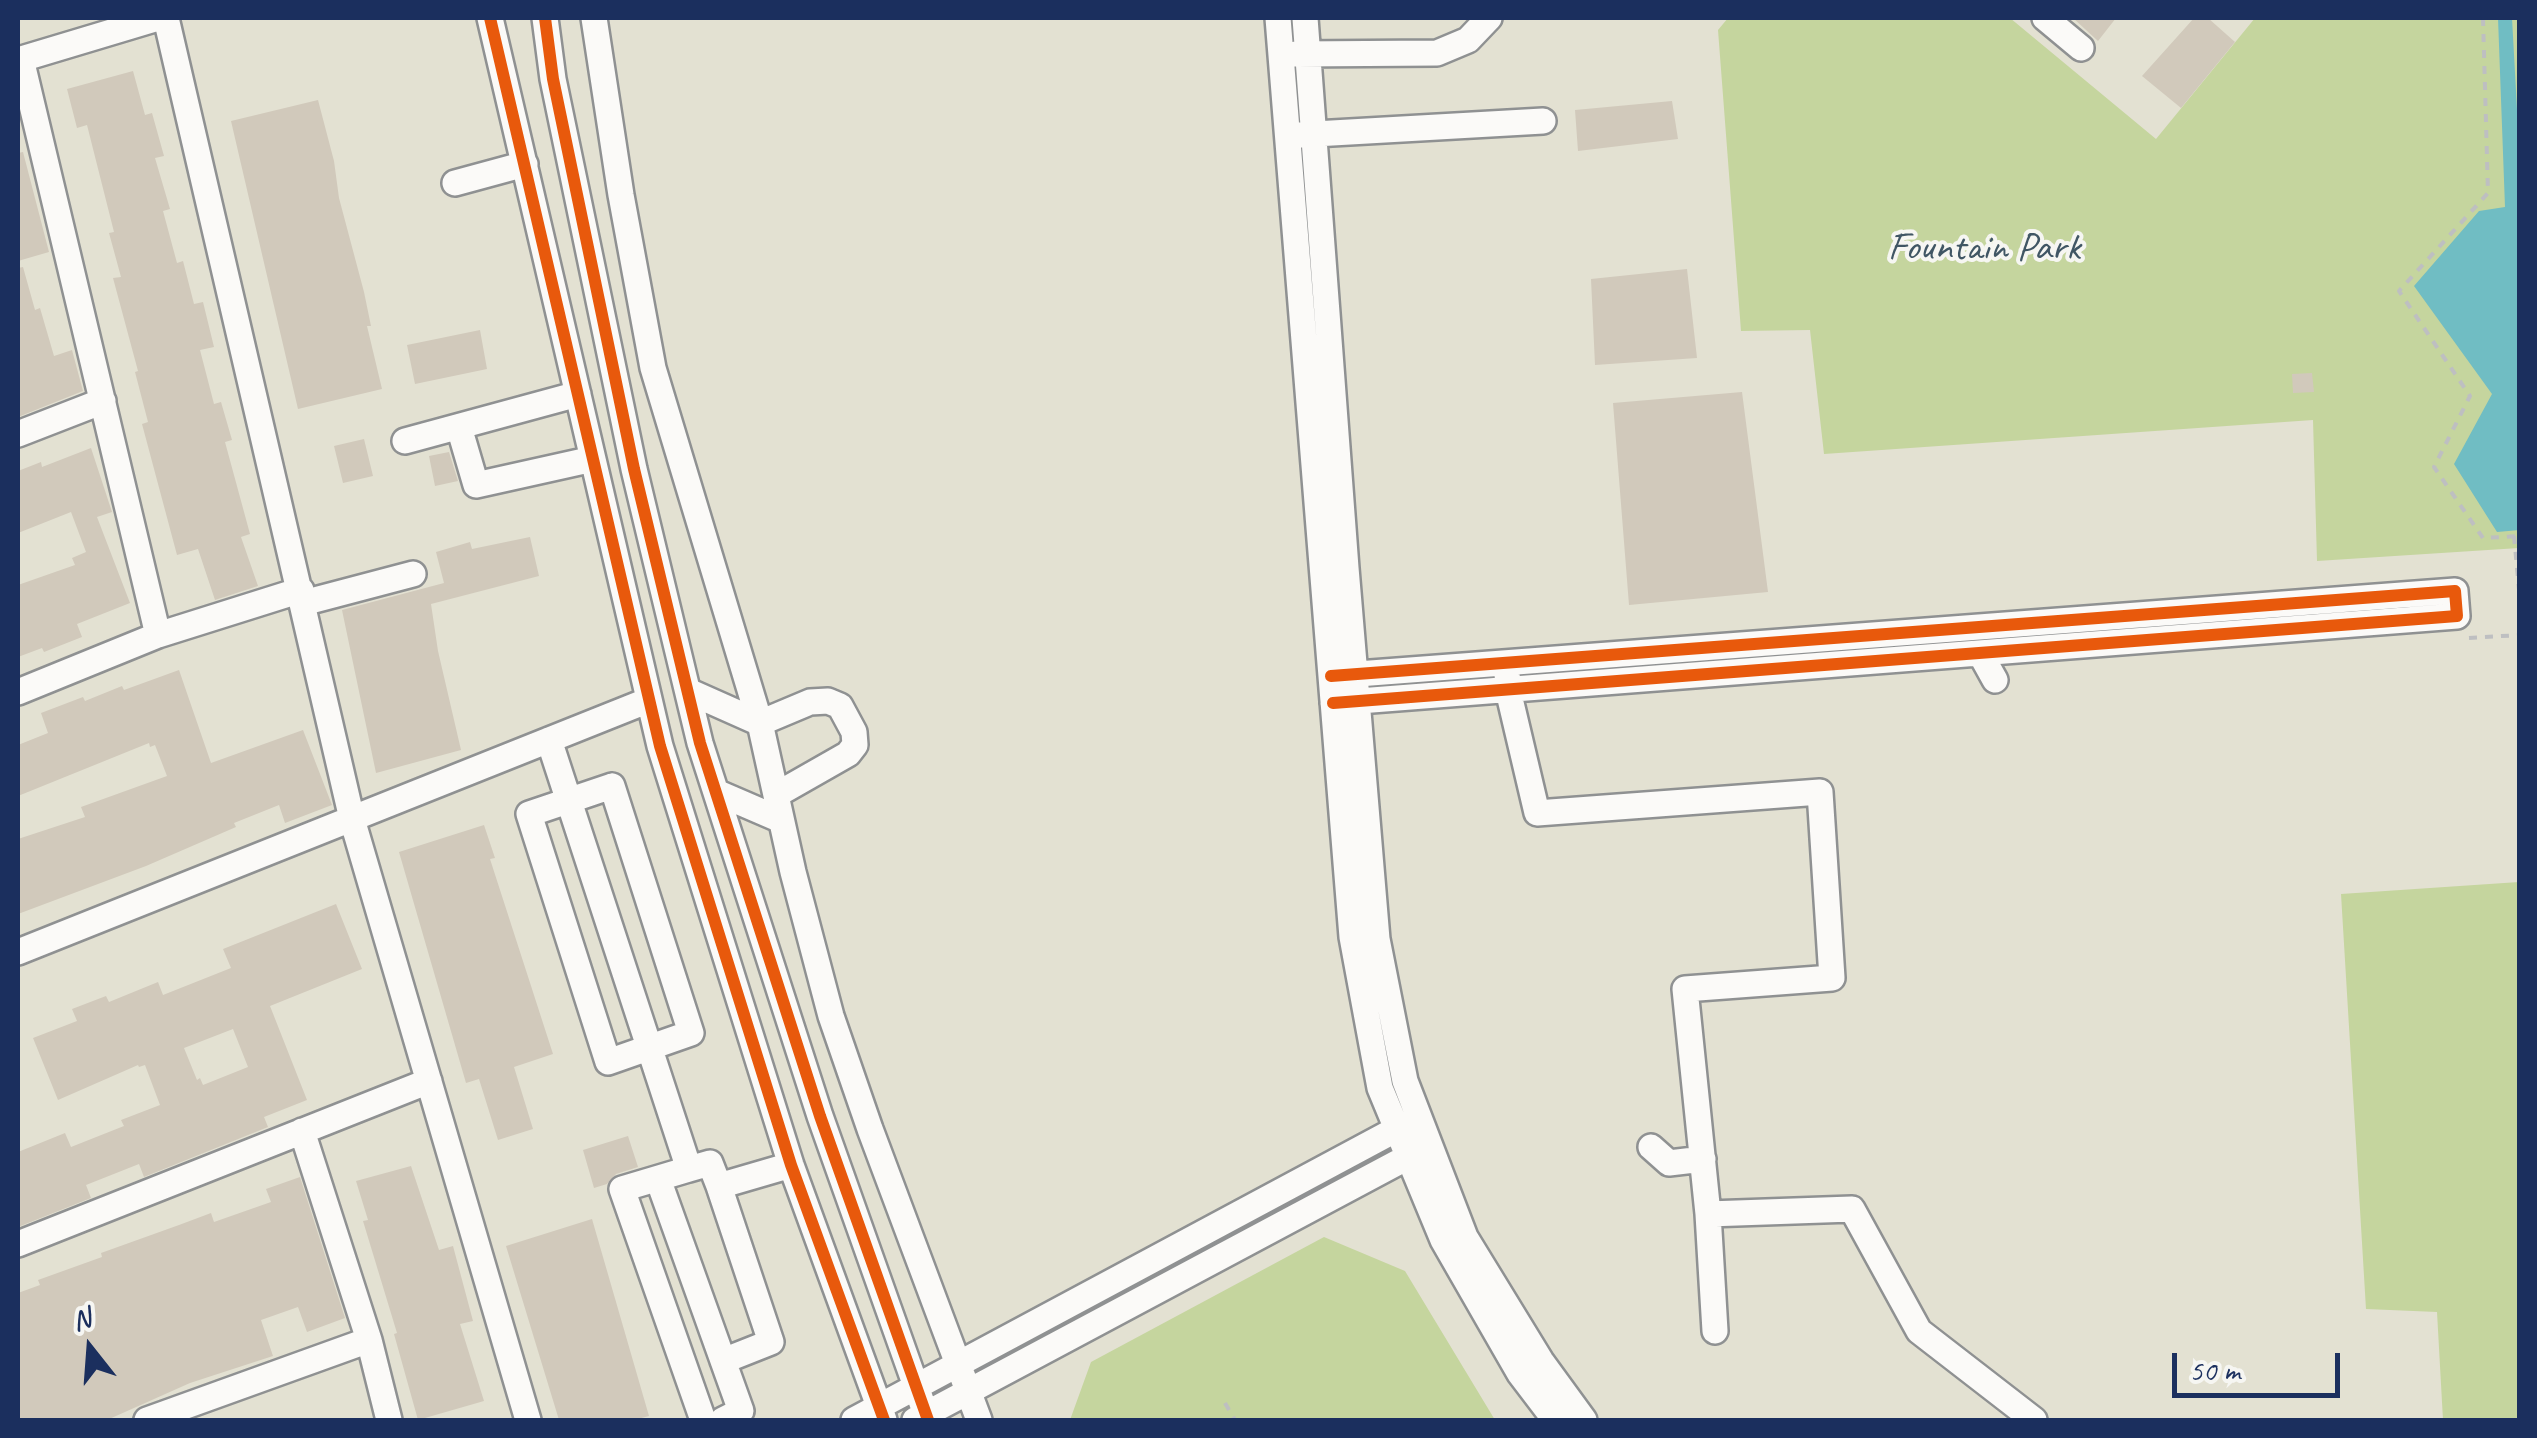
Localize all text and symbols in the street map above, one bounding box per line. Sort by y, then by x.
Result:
park label: Fountain Park [1888,225,2080,273]
north arrow [40,1298,140,1398]
text: N [68,1300,94,1338]
scale bar [2177,1333,2344,1395]
text: 50 m [2189,1351,2240,1389]

